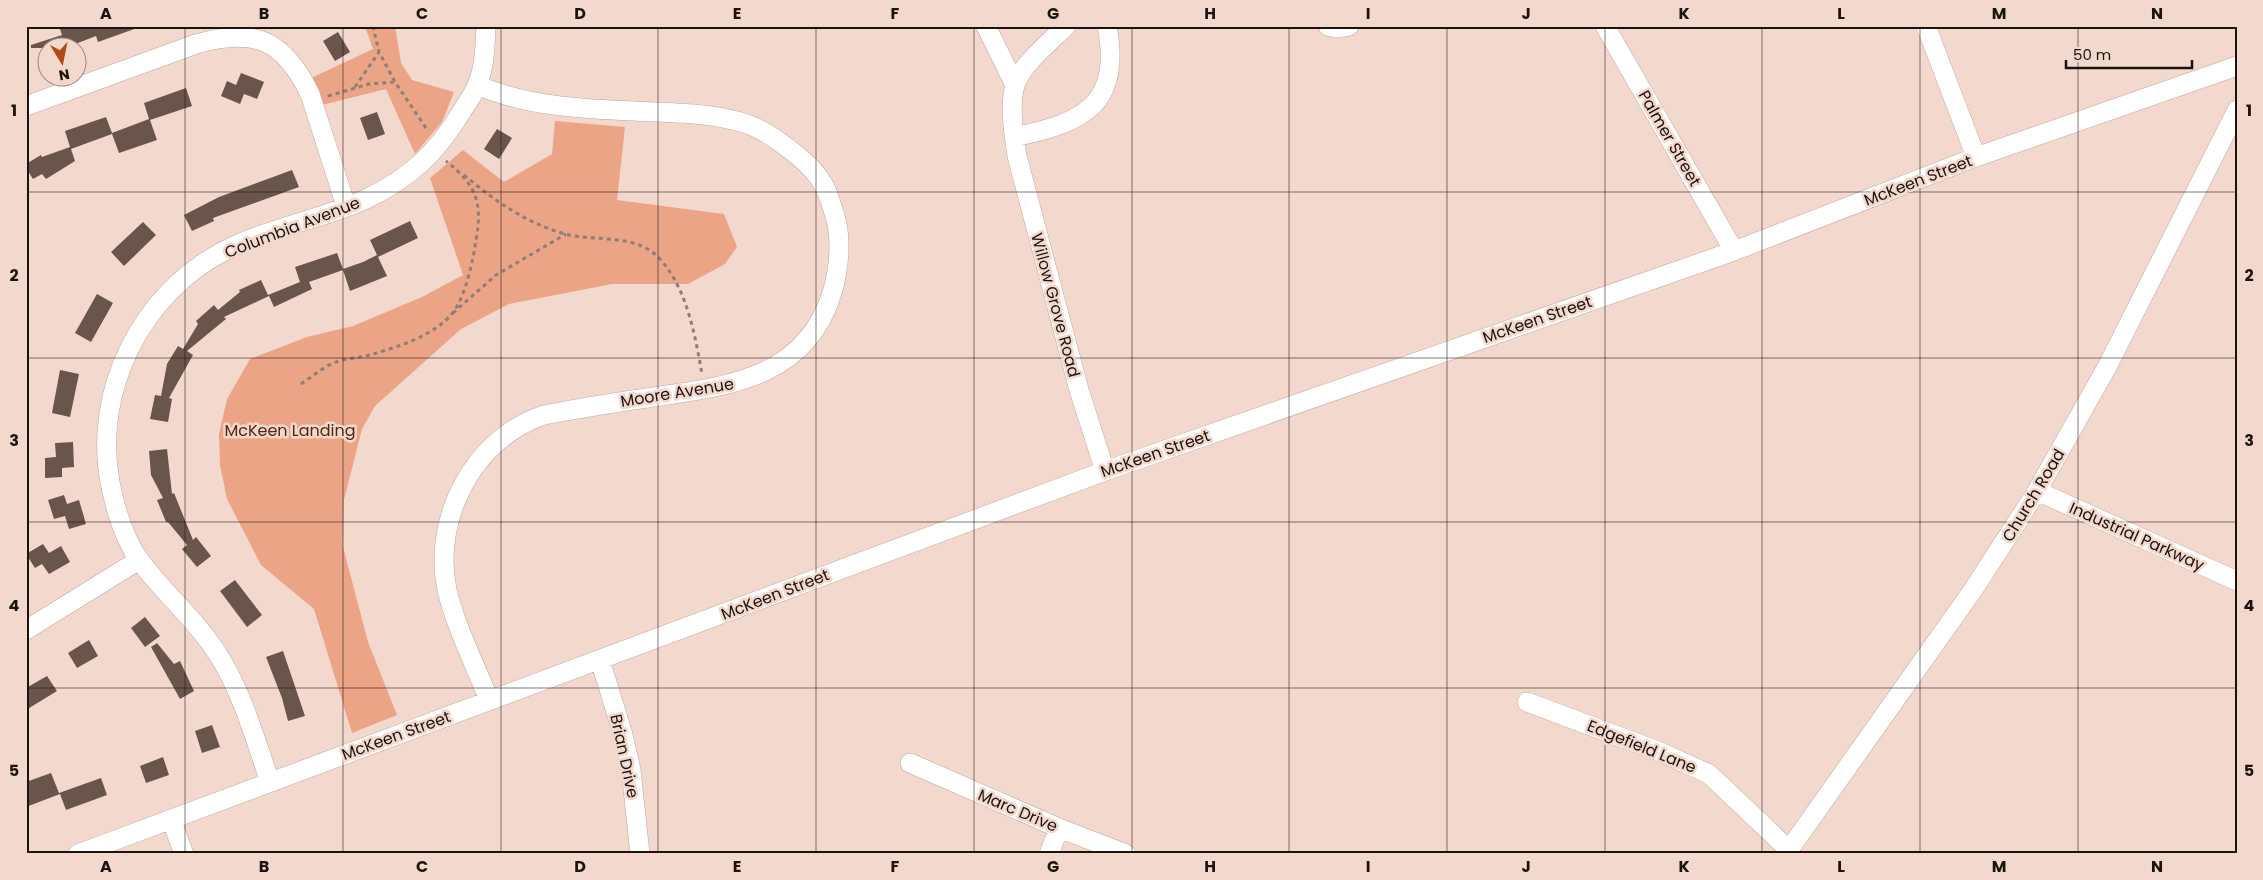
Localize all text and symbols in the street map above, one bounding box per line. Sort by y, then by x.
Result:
text: A [100,2,112,25]
text: B [259,2,269,25]
text: C [416,2,428,25]
text: D [574,2,586,25]
text: E [733,2,741,25]
text: F [891,2,900,25]
text: G [1047,2,1059,25]
text: H [1204,2,1216,25]
text: I [1366,2,1370,25]
text: J [1521,2,1531,25]
text: K [1678,2,1690,25]
text: L [1837,2,1845,25]
text: M [1992,2,2006,25]
text: N [2151,2,2163,25]
north arrow [38,38,88,88]
scale bar [2066,38,2192,70]
text: 50 m [2073,44,2111,65]
text: N [57,64,71,86]
street label: Palmer Street [1633,86,1706,191]
text: 1 [11,99,17,122]
text: 1 [2246,99,2252,122]
street label: McKeen Street [1861,149,1976,212]
street label: Columbia Avenue [221,191,363,264]
street label: Willow Grove Road [1025,230,1086,380]
text: 2 [9,264,19,287]
text: 2 [2244,264,2254,287]
street label: McKeen Street [1479,290,1595,349]
street label: Moore Avenue [619,372,735,413]
park label: McKeen Landing [224,419,356,442]
street label: McKeen Street [1097,424,1213,483]
text: 3 [9,429,19,452]
text: 3 [2244,429,2254,452]
street label: Church Road [1997,444,2070,546]
street label: Industrial Parkway [2066,496,2208,577]
street label: McKeen Street [718,563,833,626]
text: 4 [9,594,20,617]
text: 4 [2244,594,2255,617]
street label: McKeen Street [339,705,454,766]
street label: Brian Drive [604,712,645,800]
street label: Edgefield Lane [1584,714,1700,779]
text: 5 [9,759,19,782]
text: 5 [2244,759,2254,782]
street label: Marc Drive [974,783,1061,838]
text: A [100,855,112,878]
text: B [259,855,269,878]
text: C [416,855,428,878]
text: D [574,855,586,878]
text: E [733,855,741,878]
text: F [891,855,900,878]
text: G [1047,855,1059,878]
text: H [1204,855,1216,878]
text: I [1366,855,1370,878]
text: J [1521,855,1531,878]
text: K [1678,855,1690,878]
text: L [1837,855,1845,878]
text: M [1992,855,2006,878]
text: N [2151,855,2163,878]

